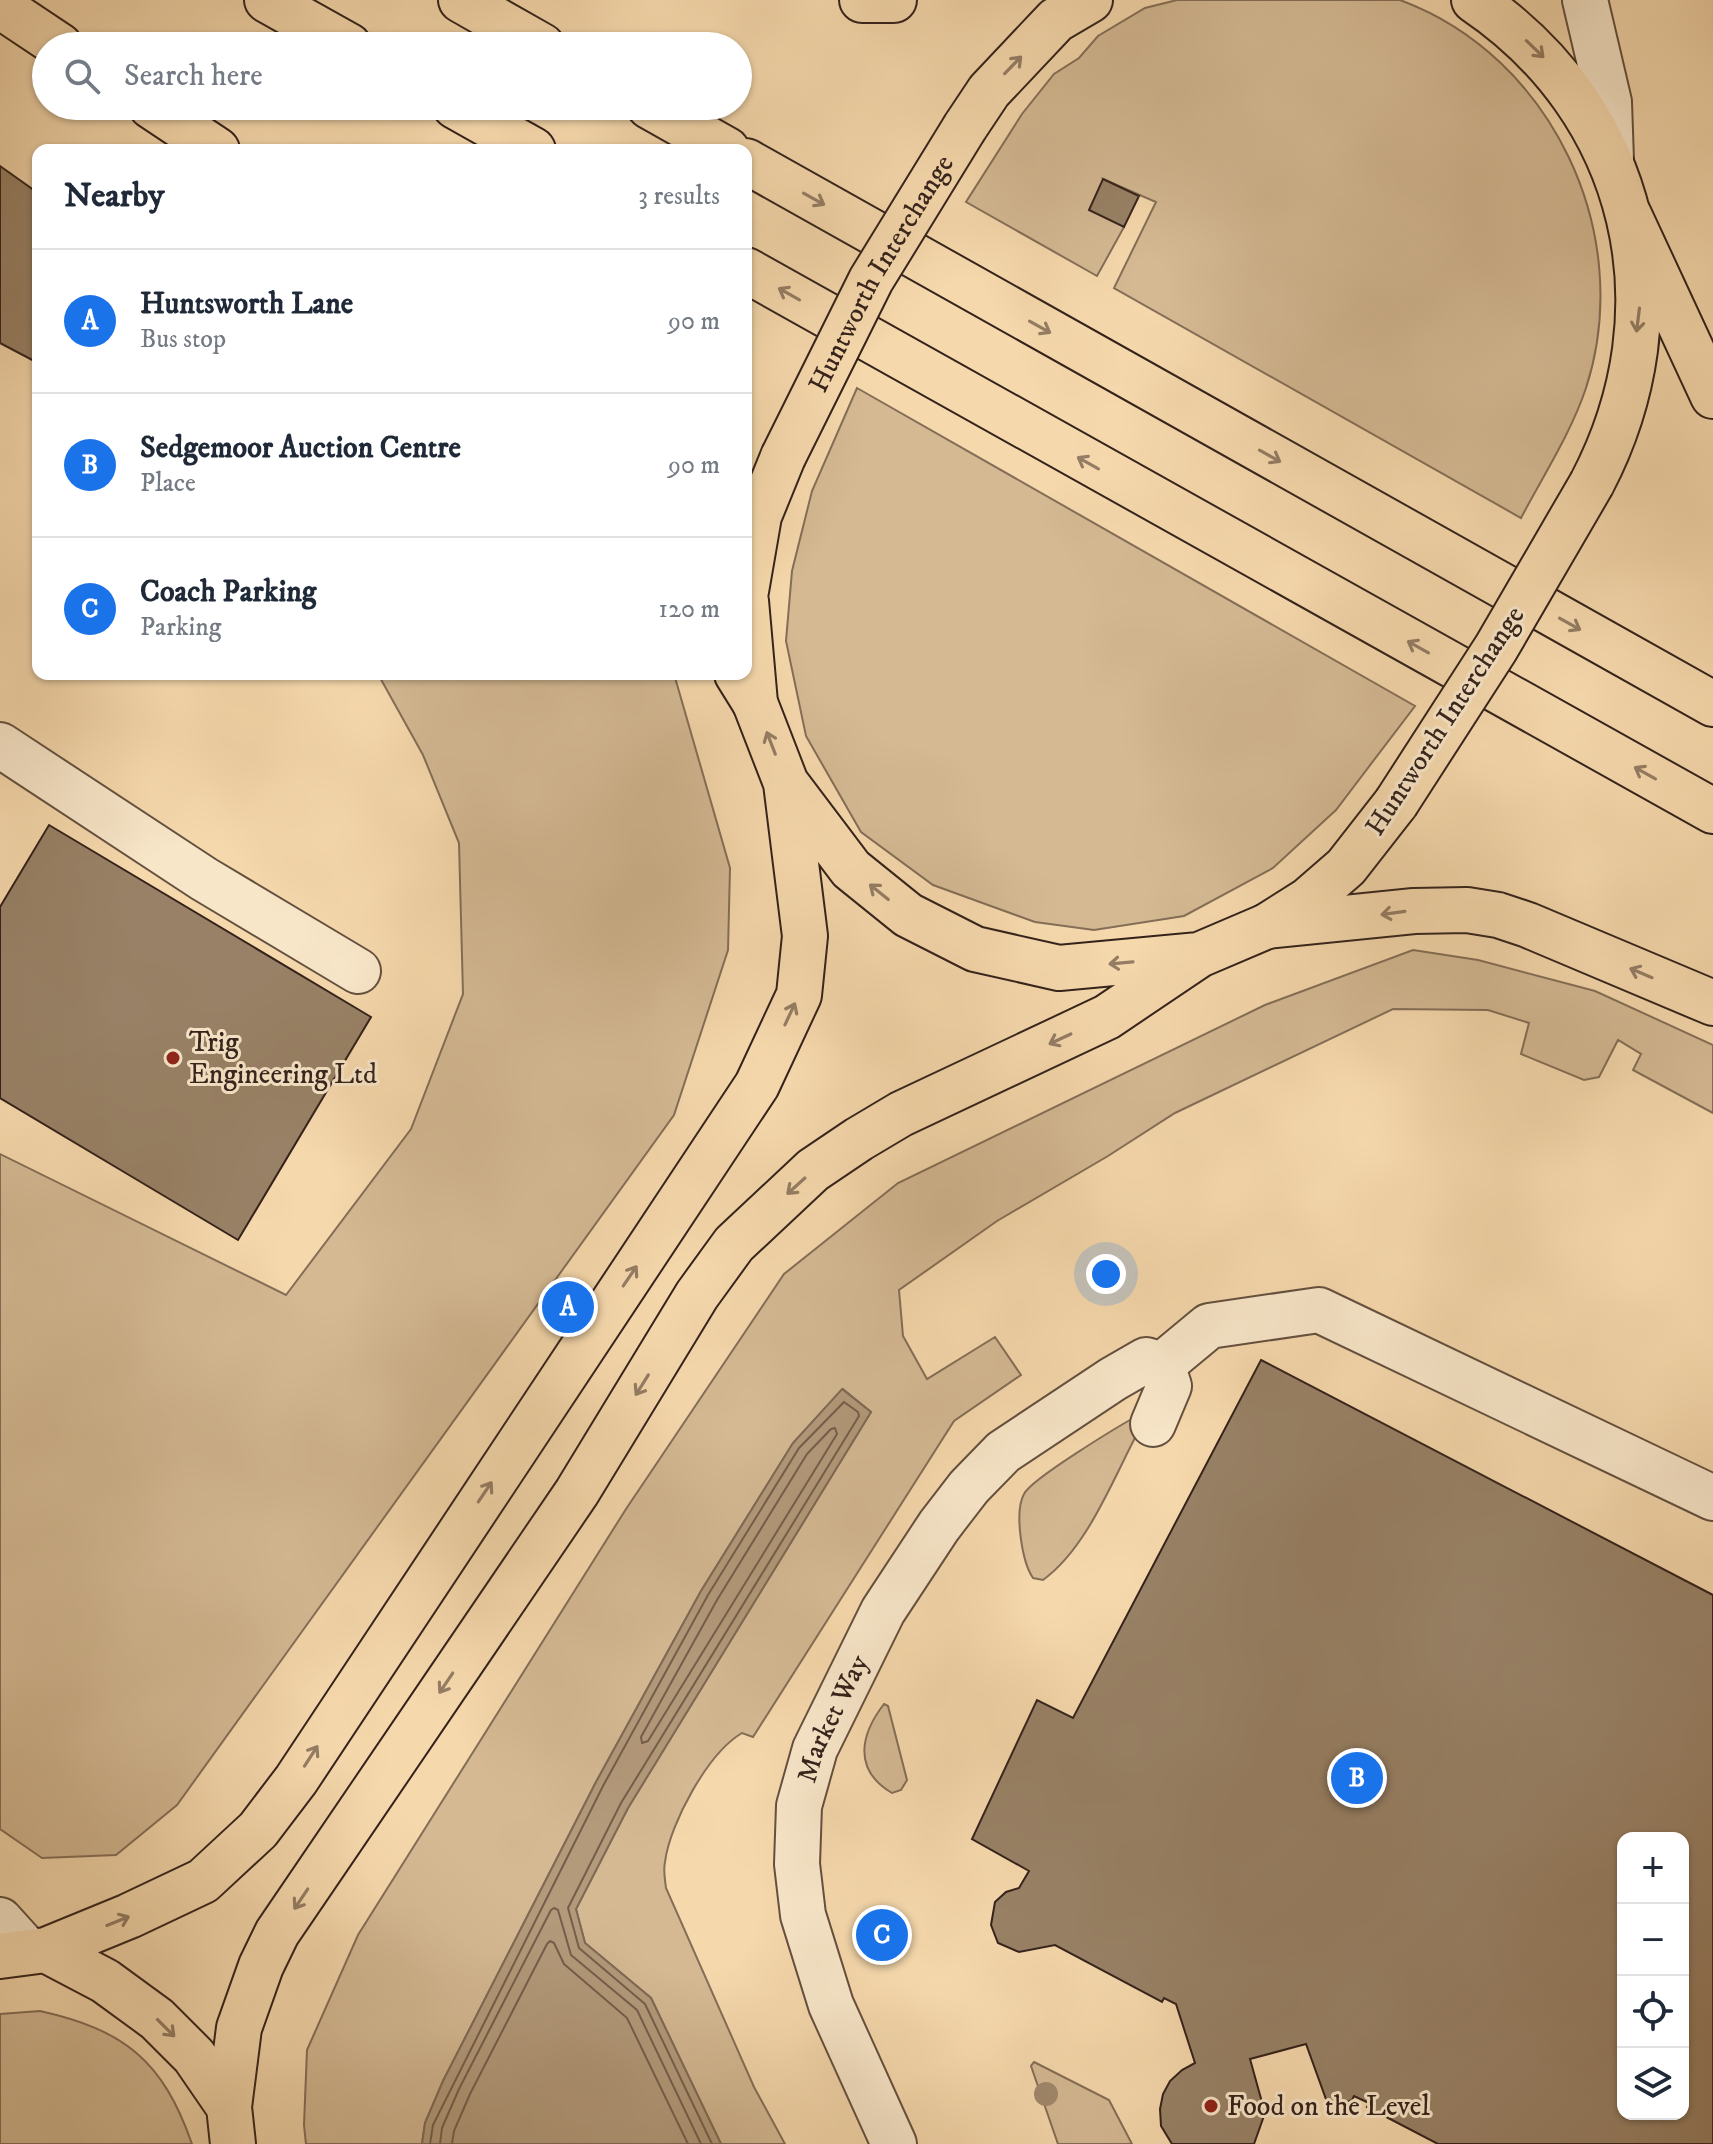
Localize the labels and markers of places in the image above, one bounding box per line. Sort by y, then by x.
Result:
place label: Trig Engineering Ltd [189,1025,377,1092]
marker: Trig Engineering Ltd [164,1049,182,1067]
pin: A [542,1277,594,1337]
pin: B [1331,1748,1383,1808]
pin: C [856,1905,908,1965]
place label: Food on the Level [1227,2089,1430,2124]
marker: Food on the Level [1202,2097,1220,2115]

